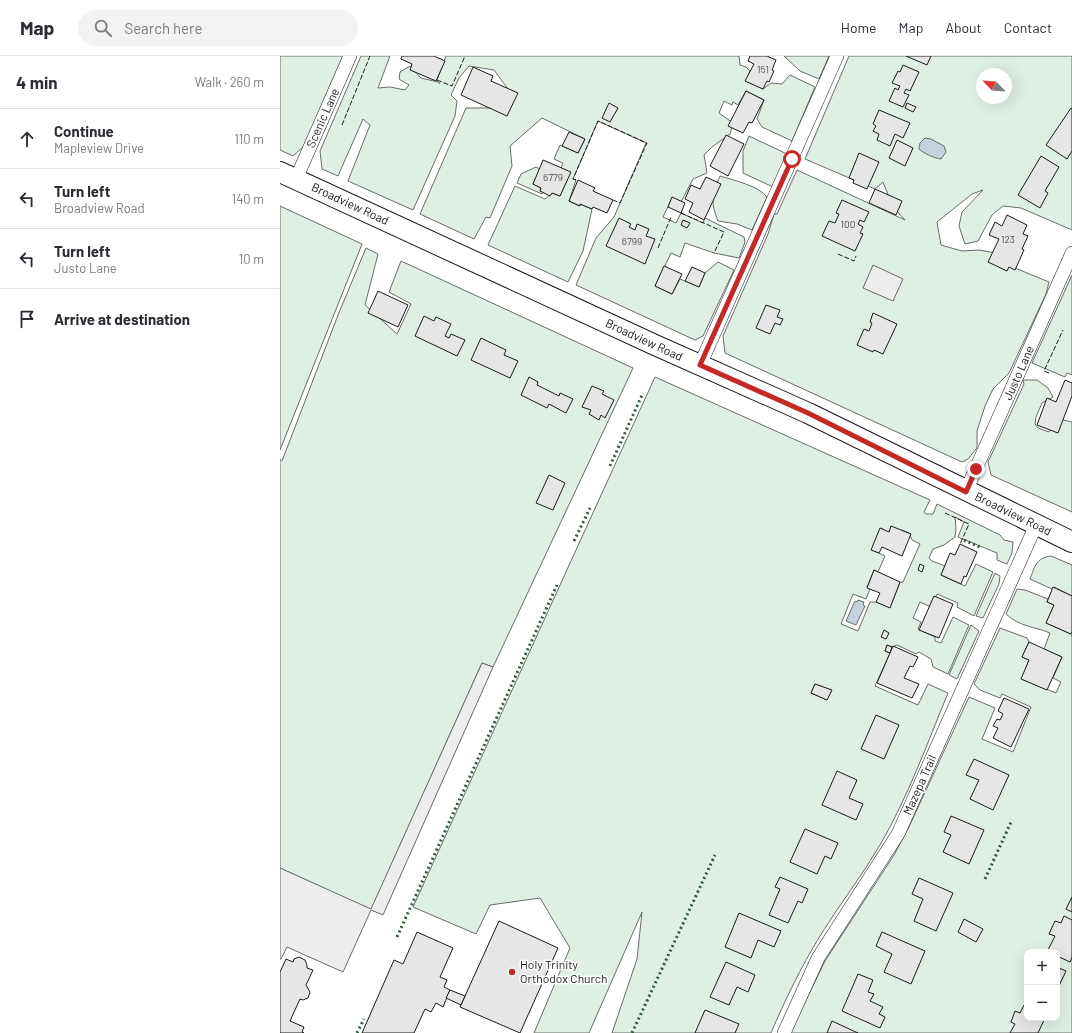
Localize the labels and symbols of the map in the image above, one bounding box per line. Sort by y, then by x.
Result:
house number: 151 [757,63,769,75]
north arrow [976,68,1012,104]
street label: Scenic Lane [303,86,341,149]
route start [783,150,801,168]
house number: 6779 [543,171,563,183]
street label: Broadview Road [310,179,391,227]
house number: 100 [841,218,855,230]
house number: 123 [1001,233,1015,245]
house number: 6799 [622,235,642,247]
street label: Broadview Road [604,315,685,363]
street label: Justo Lane [1000,343,1036,402]
route end [967,460,985,478]
street label: Broadview Road [973,488,1054,538]
street label: Mazepa Trail [900,752,939,817]
place label: Holy Trinity Orthodox Church [520,957,608,985]
marker: Holy Trinity Orthodox Church [507,967,517,977]

